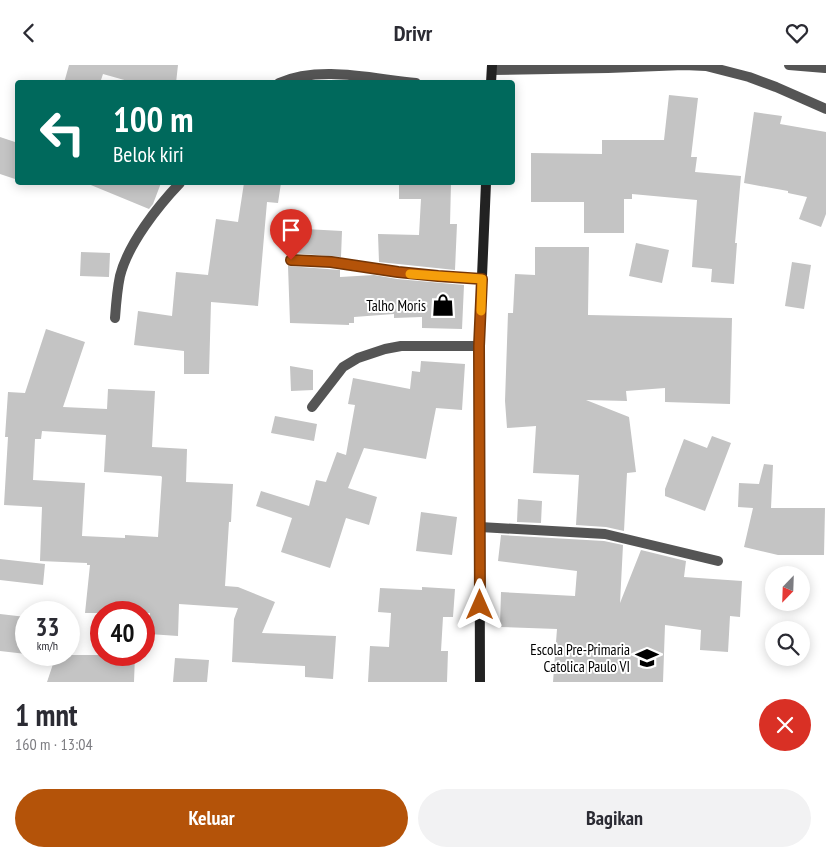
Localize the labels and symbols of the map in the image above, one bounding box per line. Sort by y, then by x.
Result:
pin [270,209,312,260]
shop icon: Talho Moris [430,292,456,318]
place label: Talho Moris [366,296,426,315]
north arrow [765,566,810,611]
position arrow [453,578,505,630]
speed limit sign: 40 [90,601,155,666]
place label: Escola Pre-Primaria Catolica Paulo VI [530,640,630,676]
school or university icon: Escola Pre-Primaria Catolica Paulo VI [634,645,660,671]

